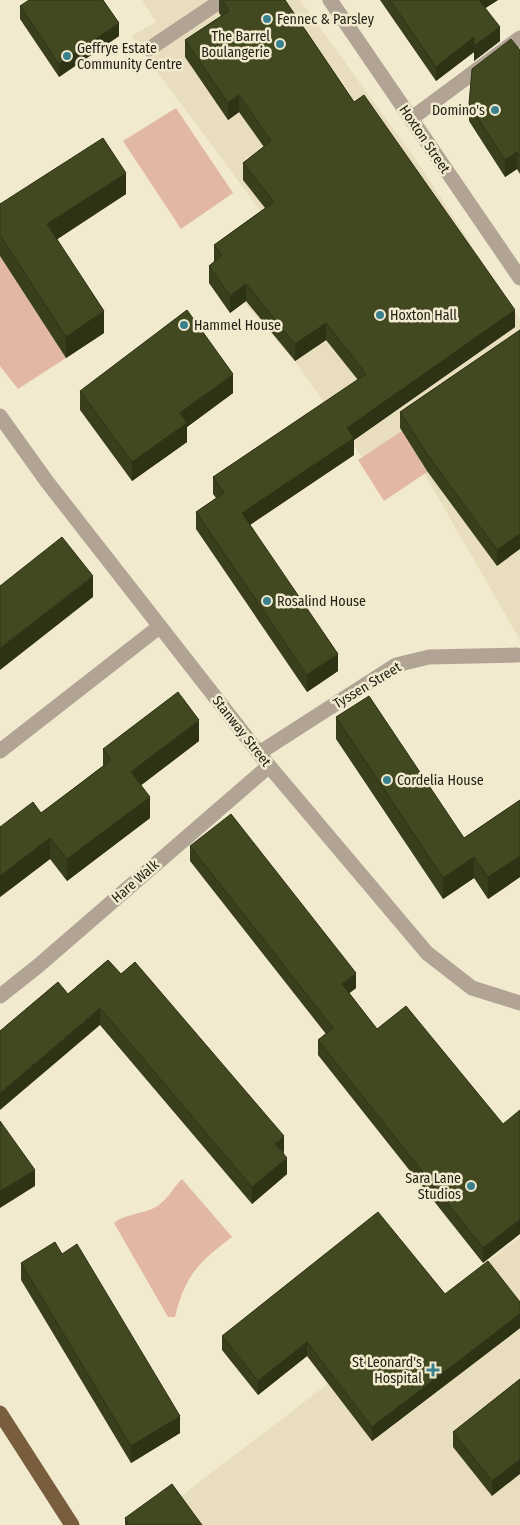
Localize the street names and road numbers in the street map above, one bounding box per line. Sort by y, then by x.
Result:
street label: Hoxton Street [396,102,454,177]
street label: Tyssen Street [330,658,405,712]
street label: Stanway Street [209,692,275,770]
street label: Hare Walk [108,856,163,907]

